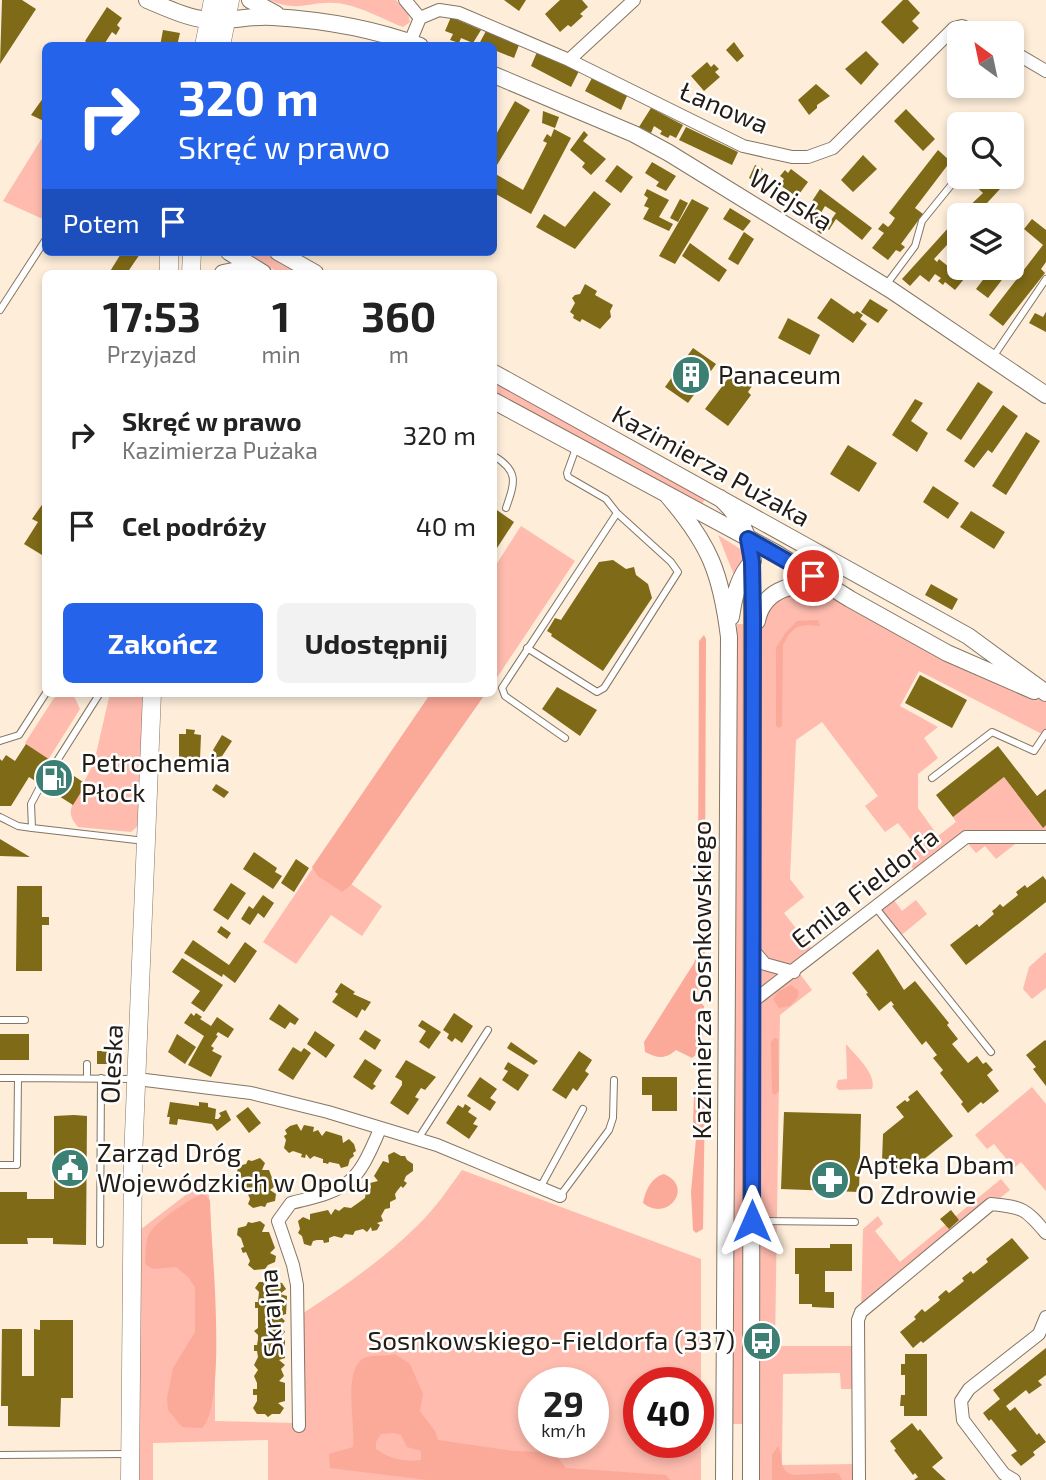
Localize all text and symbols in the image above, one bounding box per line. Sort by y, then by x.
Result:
north arrow [947,21,1024,98]
map controls [947,21,1024,280]
text: 320 m [178,67,319,126]
icon: right [63,70,154,161]
street label: Łanowa [676,74,774,139]
button: search [947,112,1024,189]
text: Skręć w prawo [178,127,390,165]
street label: Wiejska [744,161,839,236]
icon: arrive [154,203,192,241]
button: layers [947,203,1024,280]
text: Potem [63,207,140,238]
text: 17:53 [103,290,201,340]
text: 1 [272,290,290,340]
text: 360 [361,290,436,340]
text: Przyjazd [107,340,197,368]
text: min [261,340,301,368]
text: m [389,340,409,368]
building icon: Panaceum [670,354,712,396]
place label: Panaceum [718,358,841,389]
street label: Kazimierza Pużaka [607,397,816,532]
text: Skręć w prawo [122,405,302,436]
icon: right [63,416,101,454]
text: 320 m [403,419,476,450]
text: Kazimierza Pużaka [122,436,318,464]
icon: arrive [63,507,101,545]
text: Cel podróży [122,510,267,541]
text: 40 m [416,510,476,541]
pin [783,546,843,606]
icon: arrive [794,557,832,595]
button: Zakończ [63,603,263,683]
button: Udostępnij [277,603,476,683]
place label: Petrochemia Płock [81,746,230,807]
fuel station icon: Petrochemia Płock [33,757,75,799]
street label: Emila Fieldorfa [784,820,944,954]
street label: Kazimierza Sosnkowskiego [685,821,716,1139]
street label: Oleska [93,1023,128,1105]
place label: Zarząd Dróg Wojewódzkich w Opolu [97,1136,370,1197]
public building icon: Zarząd Dróg Wojewódzkich w Opolu [49,1147,91,1189]
place label: Apteka Dbam O Zdrowie [857,1148,1015,1209]
pharmacy icon: Apteka Dbam O Zdrowie [809,1159,851,1201]
position arrow [715,1184,789,1258]
street label: Skrajna [251,1268,288,1358]
bus stop icon: Sosnkowskiego-Fieldorfa (337) [741,1320,783,1362]
place label: Sosnkowskiego-Fieldorfa (337) [368,1324,735,1355]
speed limit sign: 40 [623,1367,714,1458]
text: 29 [543,1382,584,1424]
text: km/h [541,1419,586,1441]

